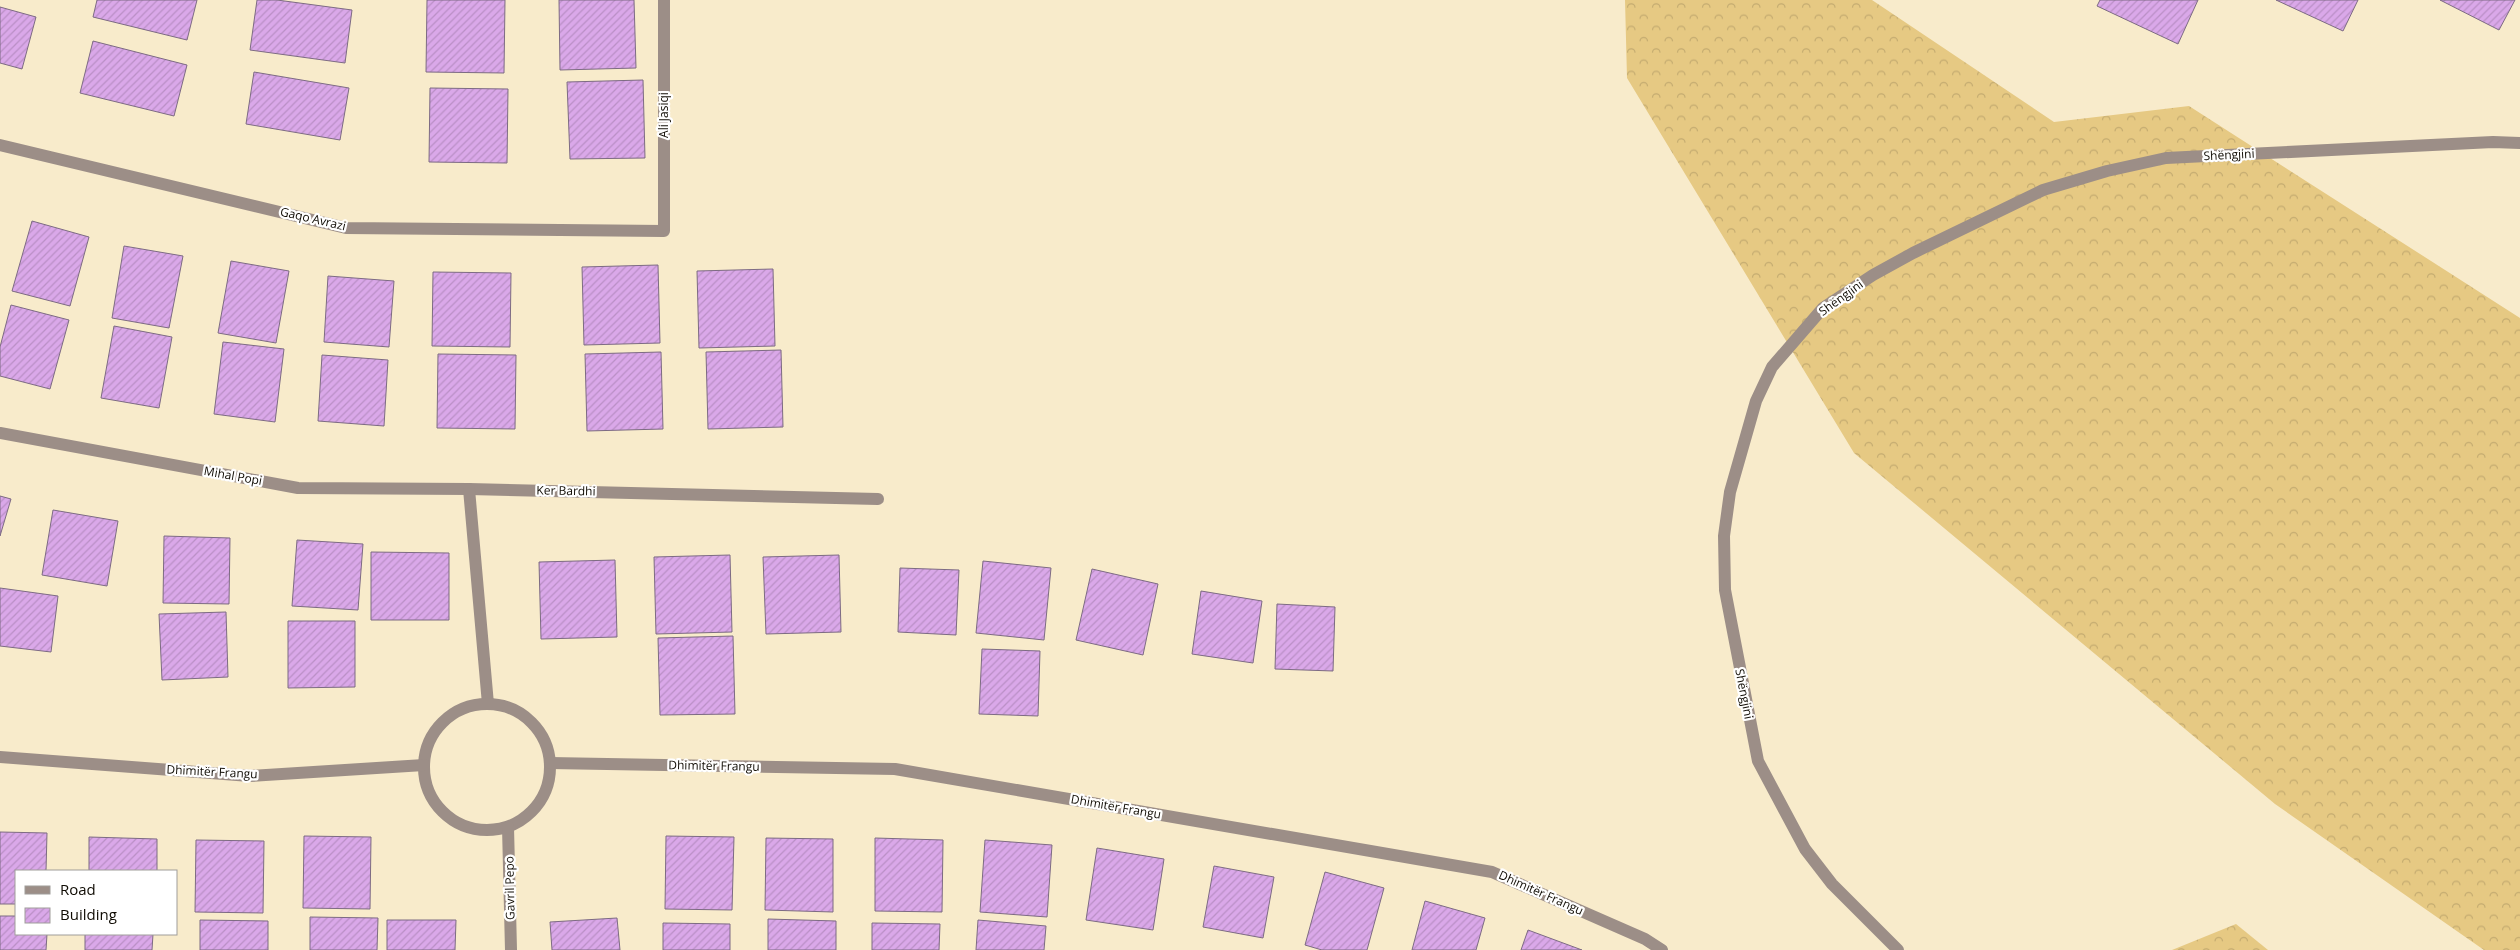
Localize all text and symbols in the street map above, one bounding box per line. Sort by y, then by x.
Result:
street label: Ali Jasiqi [655,92,672,138]
street label: Shëngjini [2203,145,2255,164]
street label: Gaqo Avrazi [279,203,348,234]
street label: Shëngjini [1815,276,1866,319]
street label: Mihal Popi [203,462,264,489]
street label: Ker Bardhi [536,481,596,500]
street label: Shëngjini [1731,667,1758,721]
street label: Dhimitër Frangu [668,756,760,775]
street label: Dhimitër Frangu [166,761,258,782]
street label: Dhimitër Frangu [1070,790,1163,823]
street label: Gavril Pepo [500,856,519,920]
street label: Dhimitër Frangu [1496,866,1586,919]
legend [15,870,178,935]
text: Road [60,879,96,899]
text: Building [60,904,117,924]

